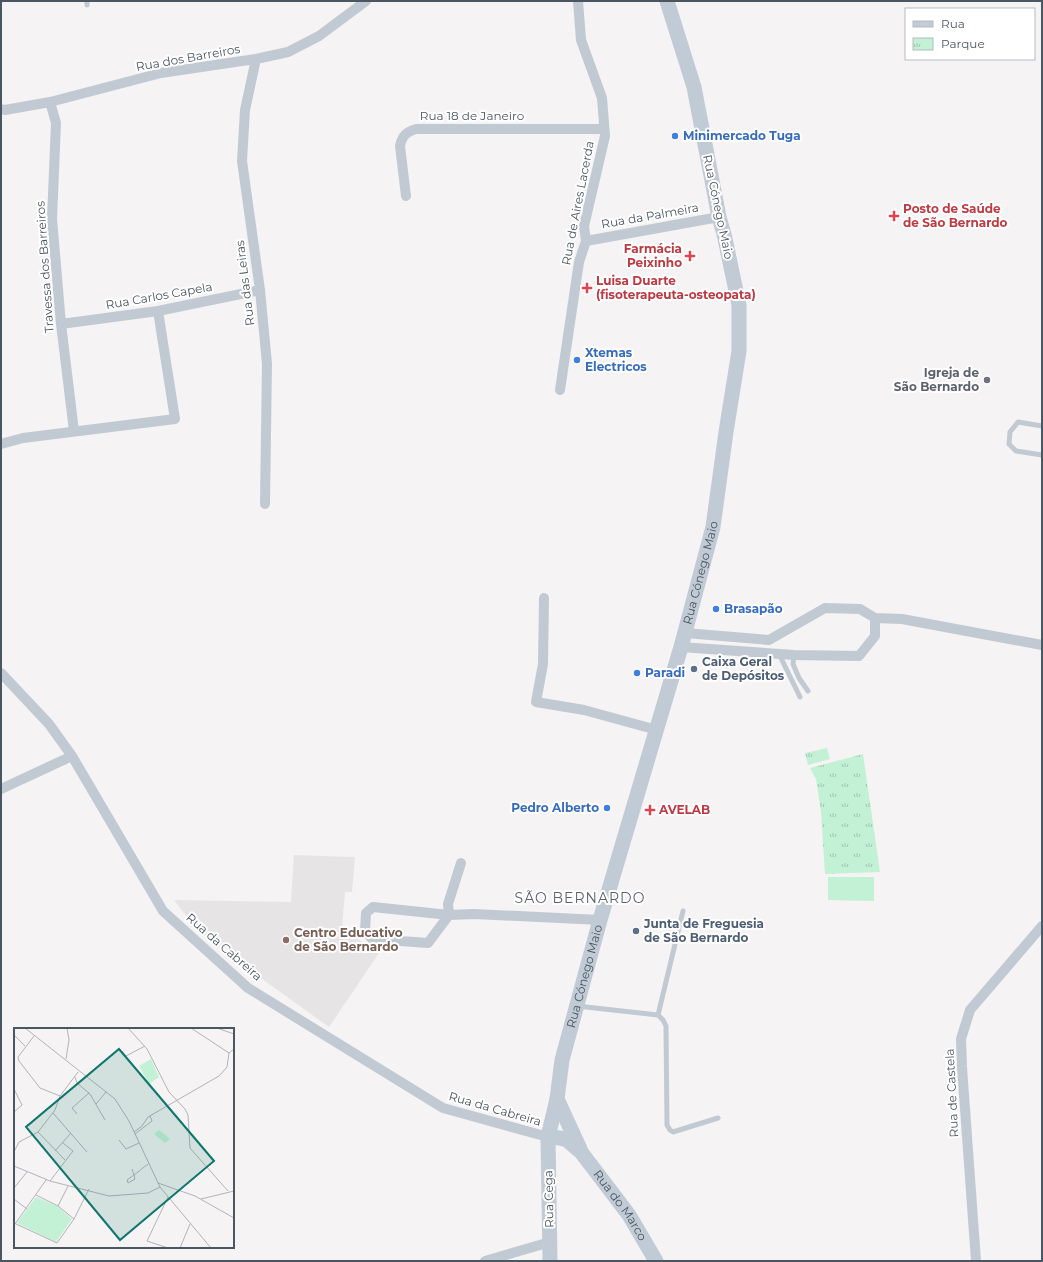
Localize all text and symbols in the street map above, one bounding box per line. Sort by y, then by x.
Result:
legend [905,8,1035,60]
text: Rua [941,16,965,31]
text: Parque [941,36,985,51]
street label: Rua dos Barreiros [135,41,241,74]
street label: Rua 18 de Janeiro [420,108,524,123]
place label: Minimercado Tuga [683,128,801,143]
marker: Minimercado Tuga [670,131,680,141]
street label: Rua de Aires Lacerda [558,140,597,266]
street label: Rua Cónego Maio [700,153,737,260]
street label: Travessa dos Barreiros [32,200,57,333]
street label: Rua da Palmeira [600,200,700,231]
place label: Posto de Saúde de São Bernardo [903,201,1008,230]
marker: Posto de Saúde de São Bernardo [888,210,900,222]
street label: Rua das Leiras [232,239,257,327]
place label: Farmácia Peixinho [624,241,682,270]
marker: Farmácia Peixinho [685,251,695,261]
place label: Luisa Duarte (fisoterapeuta-osteopata) [596,273,756,302]
street label: Rua Carlos Capela [104,279,213,312]
marker: Luisa Duarte (fisoterapeuta-osteopata) [581,282,593,294]
place label: Xtemas Electricos [585,345,647,374]
marker: Xtemas Electricos [572,355,582,365]
place label: Igreja de São Bernardo [894,365,979,394]
marker: Igreja de São Bernardo [982,375,992,385]
street label: Rua Cónego Maio [679,520,721,626]
place label: Brasapão [724,601,783,616]
marker: Brasapão [711,604,721,614]
place label: Caixa Geral de Depósitos [702,654,785,683]
marker: Caixa Geral de Depósitos [689,664,699,674]
place label: Paradi [645,665,685,680]
marker: Paradi [632,668,642,678]
place label: Pedro Alberto [511,800,599,815]
place label: AVELAB [658,802,710,817]
marker: Pedro Alberto [602,803,612,813]
marker: AVELAB [644,804,656,816]
district label: SÃO BERNARDO [515,889,645,907]
street label: Rua da Cabreira [183,910,265,984]
place label: Junta de Freguesia de São Bernardo [643,916,764,945]
street label: Rua Cónego Maio [563,923,605,1030]
place label: Centro Educativo de São Bernardo [294,925,403,954]
marker: Junta de Freguesia de São Bernardo [631,926,641,936]
marker: Centro Educativo de São Bernardo [281,935,291,945]
inset map [14,1028,234,1248]
street label: Rua de Castela [942,1048,961,1138]
street label: Rua da Cabreira [447,1088,543,1129]
street label: Rua do Marco [590,1167,650,1243]
street label: Rua Cega [540,1170,557,1228]

